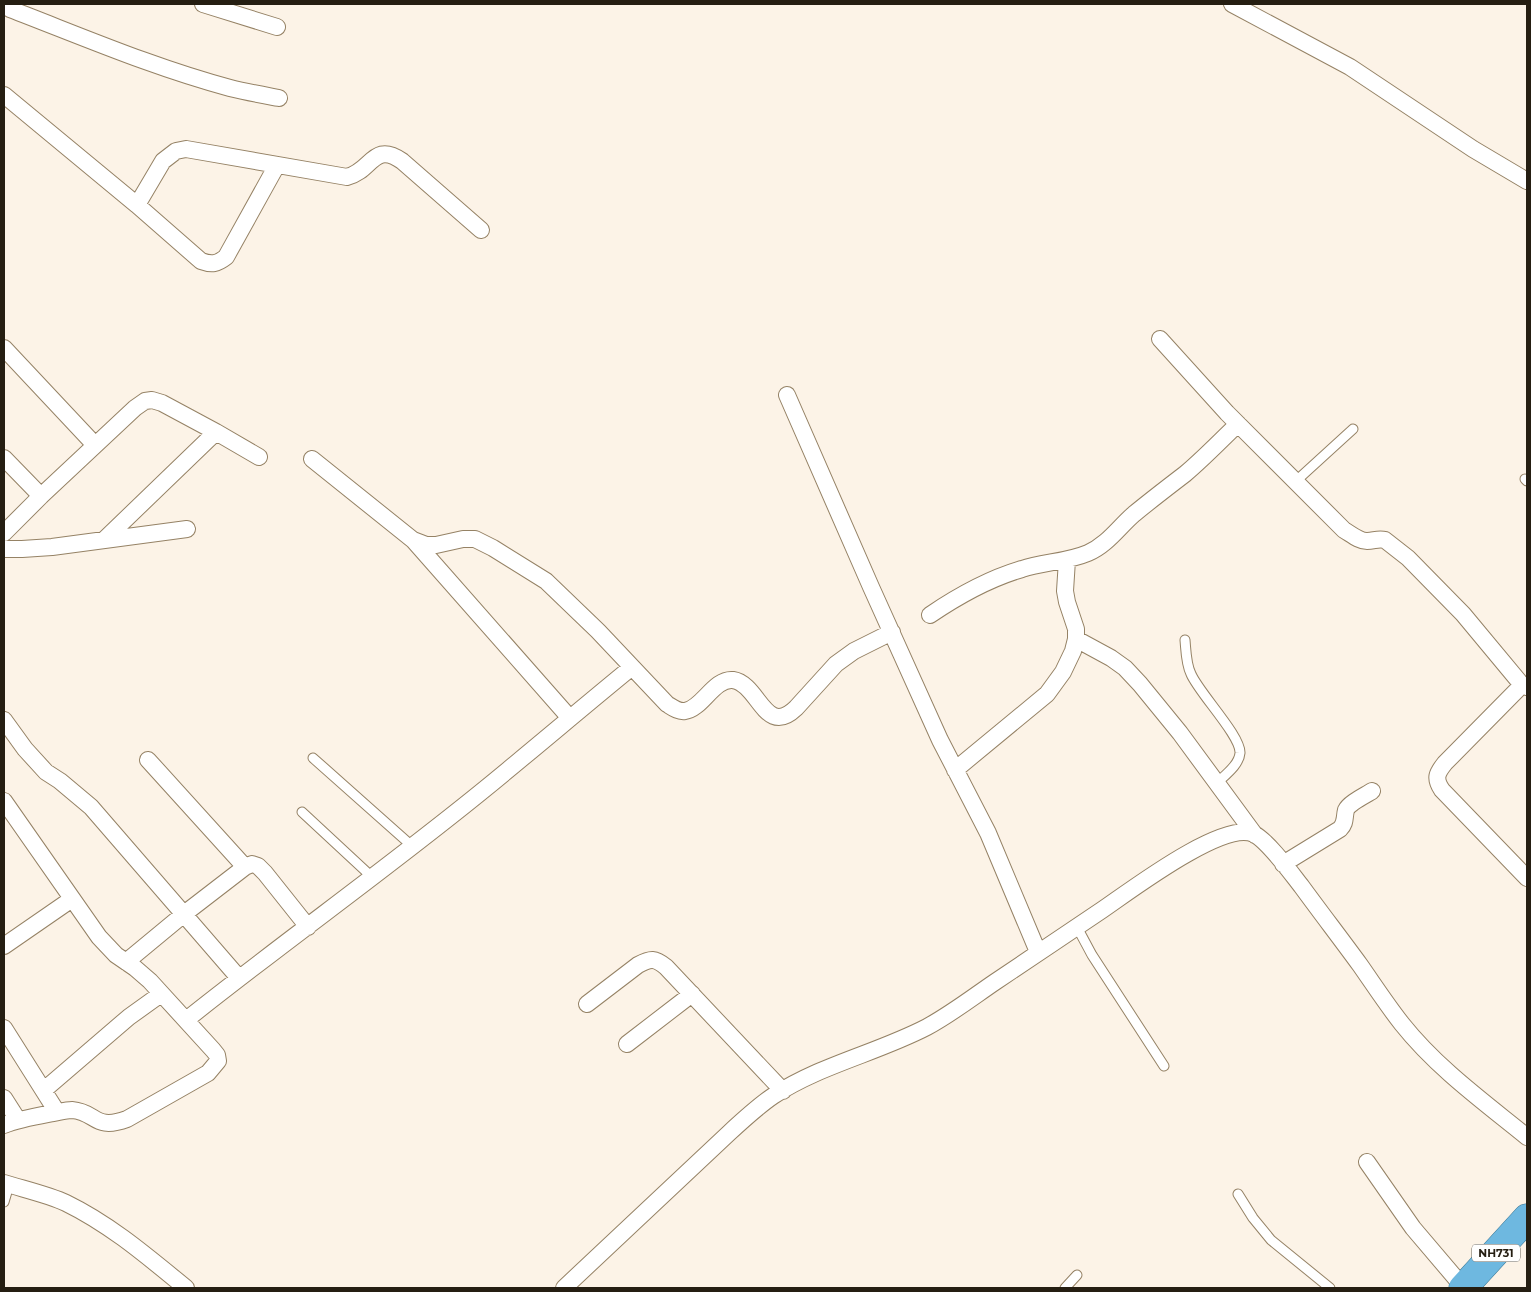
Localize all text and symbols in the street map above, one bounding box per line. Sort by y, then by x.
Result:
road number: NH731 [1472,1244,1520,1262]

